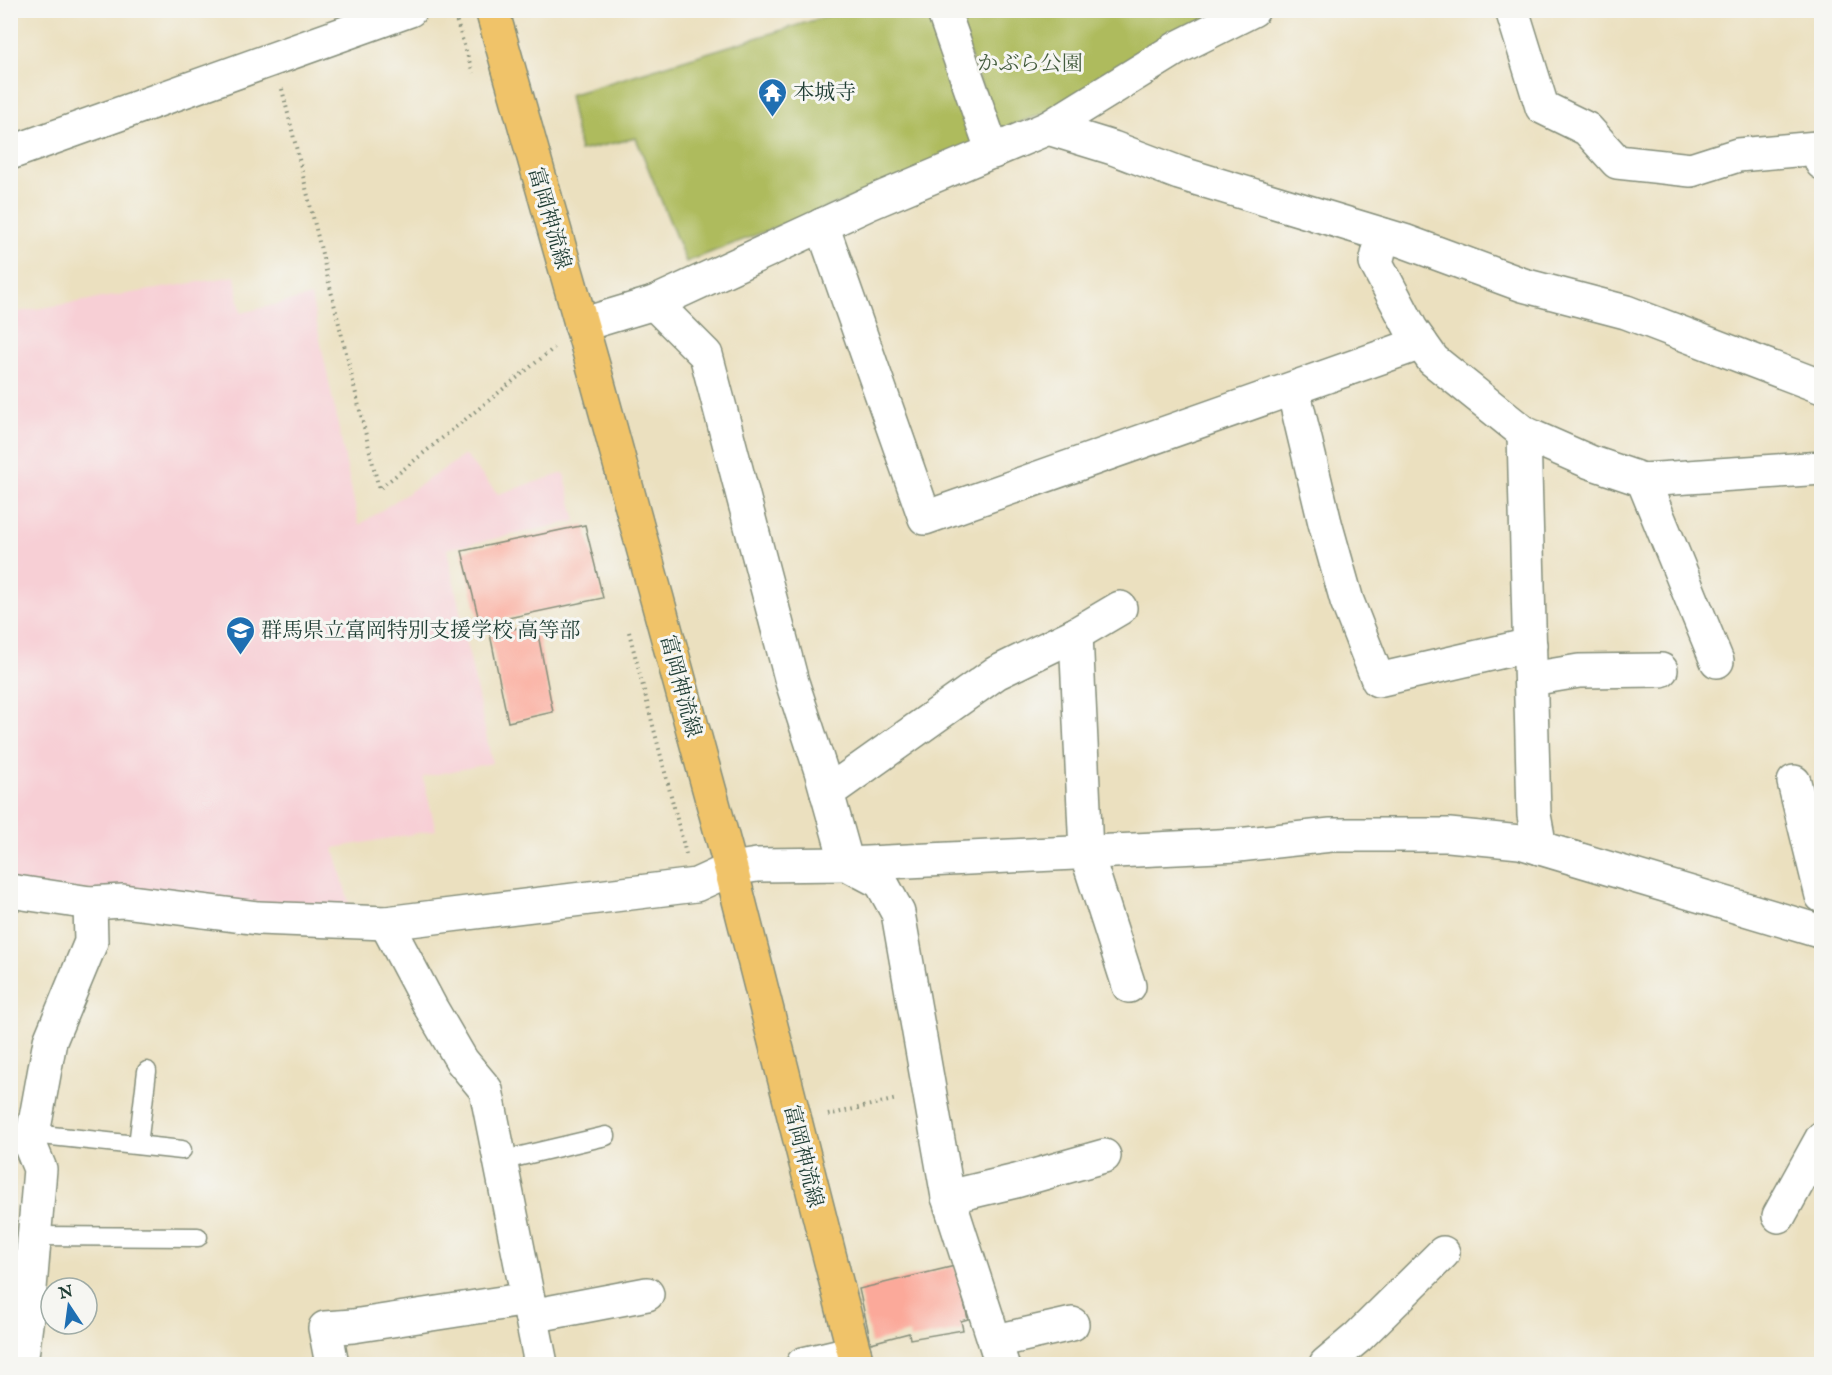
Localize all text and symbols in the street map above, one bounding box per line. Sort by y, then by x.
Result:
park label: かぶら公園 [978,51,1083,78]
temple icon: 本城寺 [756,76,788,118]
place label: 本城寺 [793,80,856,107]
street label: 富岡神流線 [521,164,576,273]
school or university icon: 群馬県立富岡特別支援学校 高等部 [224,614,256,656]
place label: 群馬県立富岡特別支援学校 高等部 [261,618,581,645]
street label: 富岡神流線 [653,632,706,741]
street label: 富岡神流線 [777,1102,828,1211]
north arrow [39,1276,99,1336]
text: N [56,1282,75,1305]

